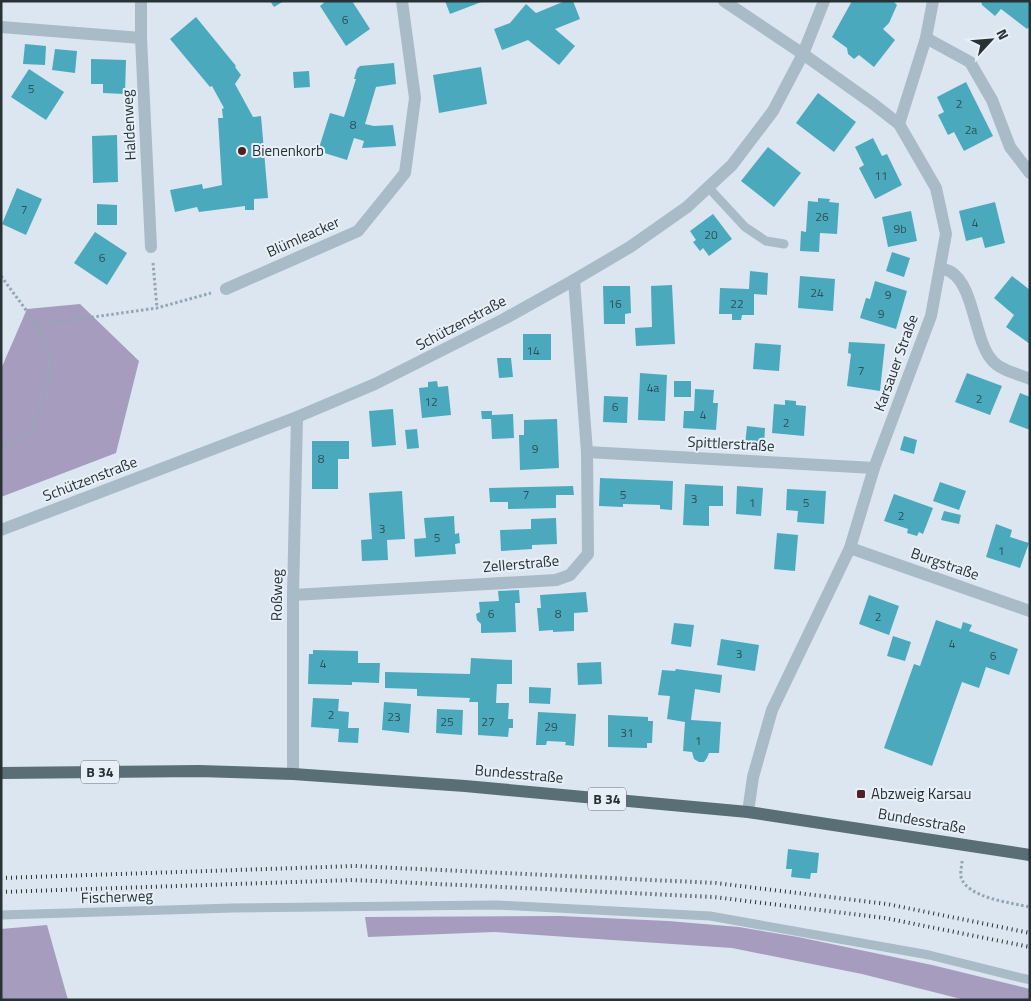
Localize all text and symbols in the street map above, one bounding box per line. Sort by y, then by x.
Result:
house number: 6 [342,10,349,29]
north arrow [966,15,1016,65]
text: N [992,25,1015,43]
house number: 5 [28,79,35,98]
street label: Haldenweg [115,89,142,161]
house number: 2 [956,94,962,113]
house number: 8 [350,115,357,134]
house number: 2a [965,120,977,139]
place label: Bienenkorb [252,139,324,162]
marker: Bienenkorb [236,145,248,157]
house number: 11 [874,166,888,185]
house number: 7 [21,200,27,219]
house number: 26 [815,207,829,226]
street label: Blümleacker [262,210,343,263]
house number: 4 [972,213,979,232]
house number: 9b [893,219,907,238]
house number: 20 [704,225,718,244]
house number: 6 [99,248,106,267]
house number: 24 [810,283,824,302]
house number: 9 [885,285,892,304]
street label: Schützenstraße [411,289,510,356]
house number: 16 [608,294,622,313]
house number: 22 [730,294,744,313]
house number: 9 [878,304,885,323]
street label: Karsauer Straße [867,311,924,415]
house number: 14 [526,341,540,360]
house number: 7 [858,361,864,380]
house number: 4a [647,378,659,397]
house number: 2 [976,389,982,408]
house number: 12 [424,392,438,411]
house number: 6 [612,397,619,416]
house number: 4 [700,405,707,424]
house number: 2 [783,413,789,432]
street label: Spittlerstraße [687,430,775,457]
house number: 9 [532,439,539,458]
house number: 8 [318,449,325,468]
street label: Schützenstraße [39,450,140,507]
house number: 7 [523,485,529,504]
house number: 5 [620,485,627,504]
house number: 3 [691,489,697,508]
house number: 1 [749,493,755,512]
house number: 5 [803,493,810,512]
house number: 2 [898,506,904,525]
house number: 3 [379,519,385,538]
house number: 5 [434,528,441,547]
street label: Burgstraße [908,541,983,586]
house number: 1 [998,541,1004,560]
street label: Zellerstraße [482,549,560,578]
street label: Roßweg [265,568,288,621]
house number: 6 [488,604,495,623]
house number: 8 [555,604,562,623]
house number: 2 [875,607,881,626]
house number: 4 [949,634,956,653]
house number: 3 [736,644,742,663]
house number: 6 [990,646,997,665]
house number: 4 [320,654,327,673]
house number: 2 [328,705,334,724]
house number: 23 [387,707,401,726]
house number: 25 [440,712,454,731]
house number: 27 [481,712,495,731]
house number: 29 [544,717,558,736]
house number: 31 [620,723,634,742]
house number: 1 [695,731,701,750]
street label: Bundesstraße [474,758,564,789]
road number: B 34 [81,760,119,784]
place label: Abzweig Karsau [871,782,972,805]
road number: B 34 [588,788,626,811]
marker: Abzweig Karsau [855,788,867,800]
street label: Bundesstraße [876,801,968,840]
street label: Fischerweg [81,884,154,909]

